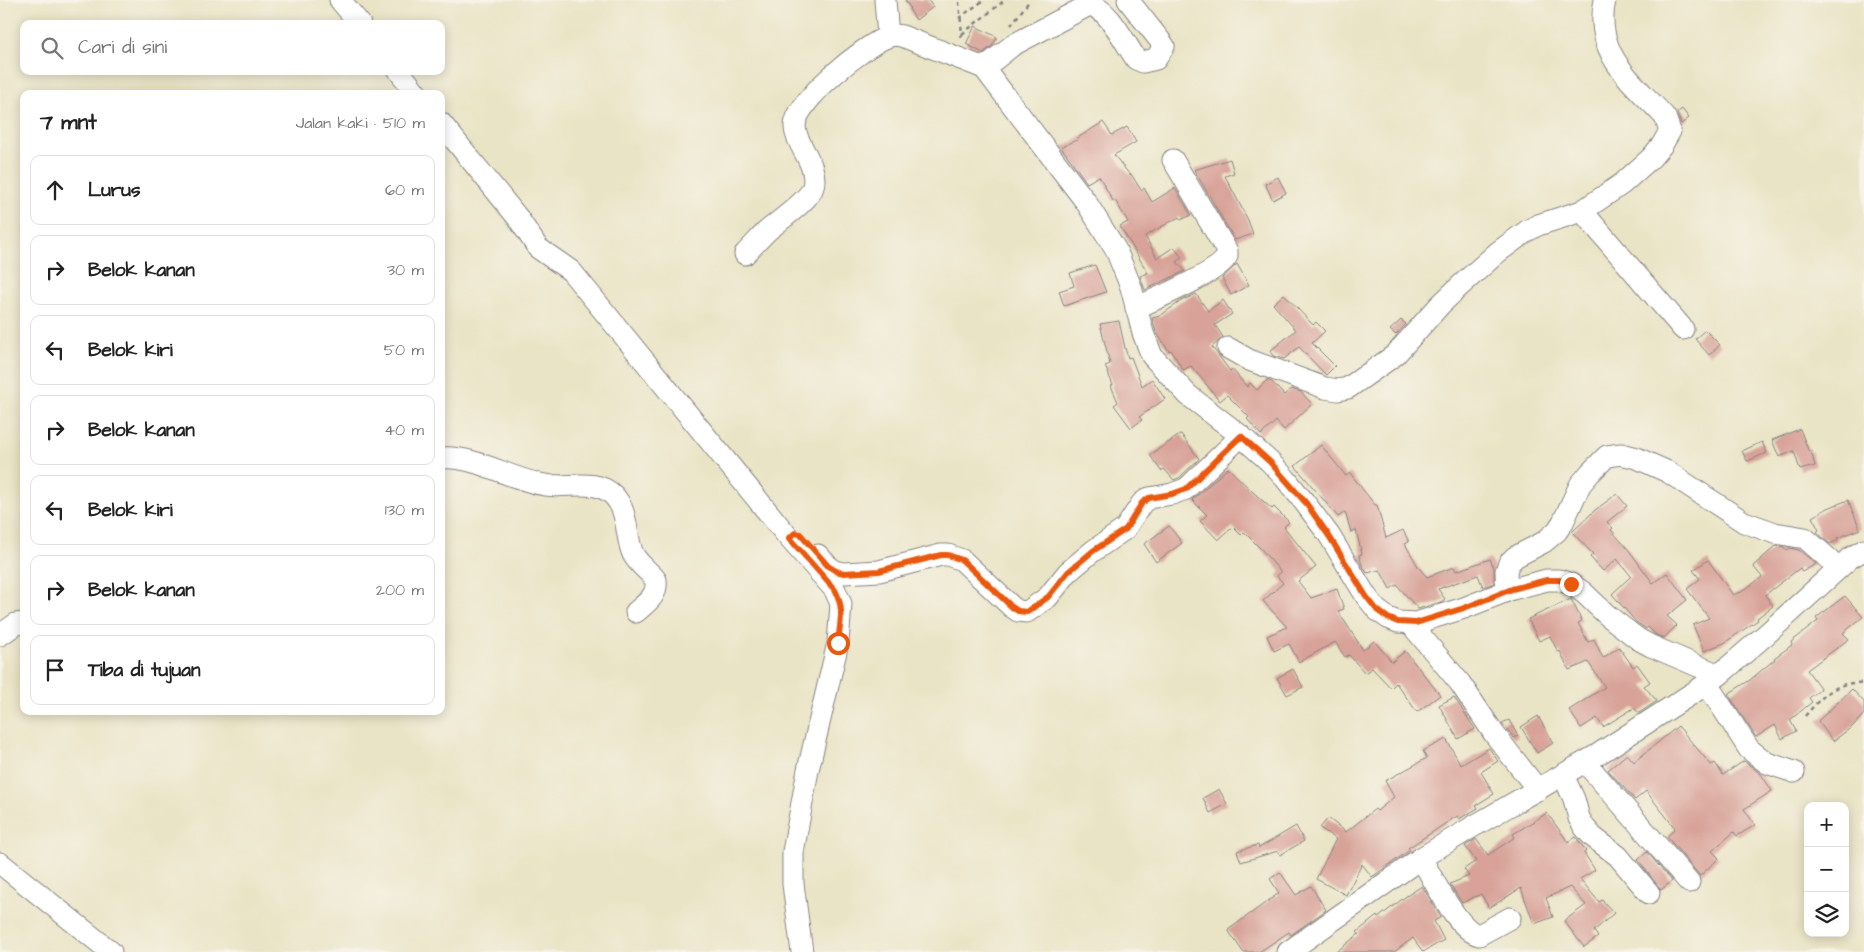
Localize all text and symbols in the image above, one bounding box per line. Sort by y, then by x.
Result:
search box [20,20,445,75]
icon: search [38,34,66,62]
text: Cari di sini [78,34,167,61]
text: 7 mnt [40,108,97,137]
text: Jalan kaki · 510 m [296,112,425,134]
icon: ahead [41,176,69,204]
text: Lurus [88,177,140,204]
text: 60 m [385,179,424,201]
icon: right [41,256,69,284]
text: Belok kanan [88,257,195,284]
text: 30 m [387,259,424,281]
icon: left [41,336,69,364]
text: Belok kiri [88,337,173,364]
text: 50 m [384,339,424,361]
icon: right [41,416,69,444]
text: Belok kanan [88,417,195,444]
text: 40 m [384,419,424,441]
icon: left [41,496,69,524]
text: Belok kiri [88,497,173,524]
text: 130 m [385,499,424,521]
route end [1560,573,1583,596]
icon: right [41,576,69,604]
text: Belok kanan [88,577,195,604]
text: 200 m [376,579,424,601]
route start [827,632,850,655]
icon: arrive [41,656,69,684]
text: Tiba di tujuan [88,657,200,684]
map controls [1804,802,1849,937]
button: + [1804,802,1849,847]
button: − [1804,847,1849,892]
button: layers [1804,892,1849,937]

